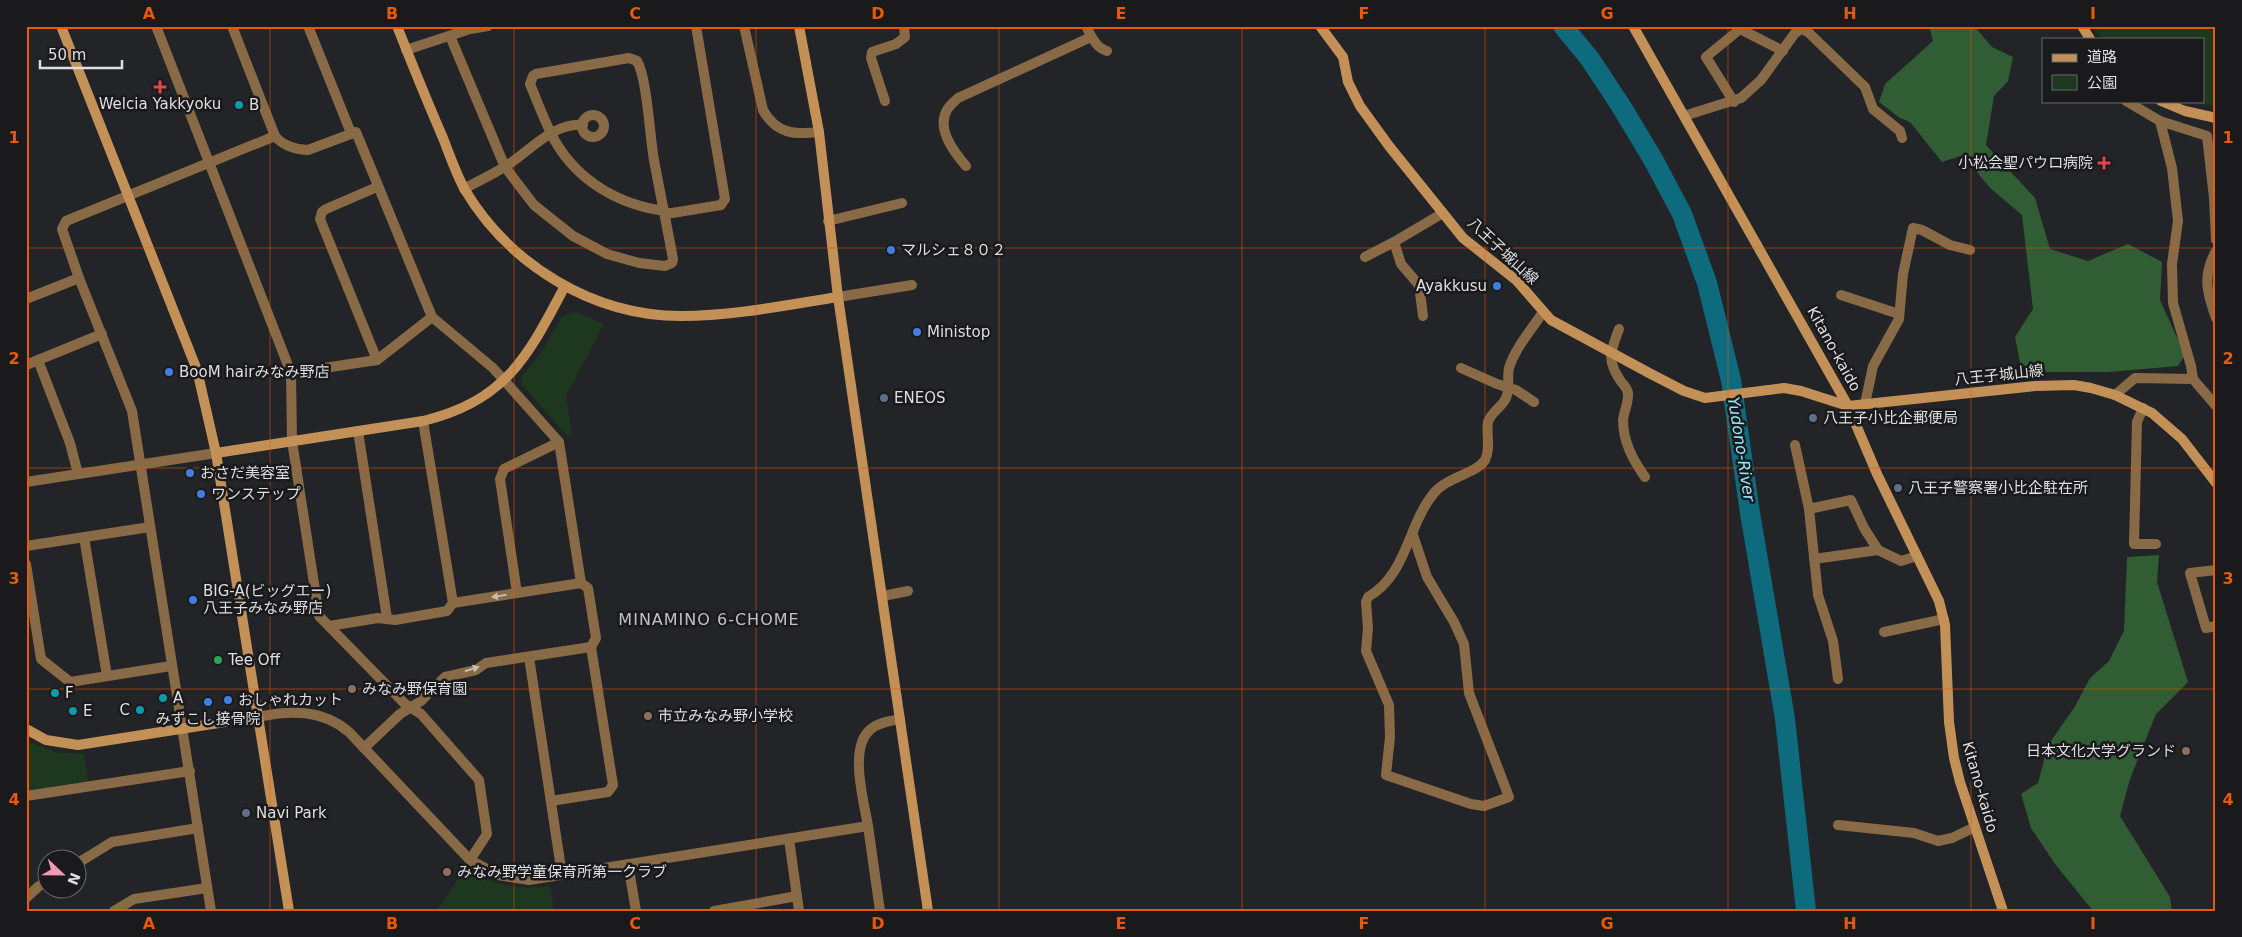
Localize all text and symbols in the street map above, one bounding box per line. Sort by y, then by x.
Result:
text: A [143,4,156,23]
text: B [386,4,398,23]
text: C [629,4,641,23]
text: D [871,4,885,23]
text: E [1116,4,1126,23]
text: F [1359,4,1369,23]
text: G [1600,4,1614,23]
text: H [1843,4,1857,23]
text: I [2090,4,2096,23]
scale bar [40,38,122,70]
legend [2042,38,2204,102]
text: 50 m [48,46,86,64]
text: 道路 [2087,48,2117,66]
text: 公園 [2087,74,2117,92]
marker: Welcia Yakkyoku [154,81,166,93]
place label: Welcia Yakkyoku [99,95,221,113]
place label: B [249,96,259,114]
marker: B [233,99,245,111]
text: 1 [8,128,20,147]
text: 1 [2222,128,2234,147]
place label: 小松会聖パウロ病院 [1958,154,2093,172]
marker: 小松会聖パウロ病院 [2097,156,2111,170]
street label: 八王子城山線 [1464,214,1542,288]
place label: マルシェ８０２ [901,241,1006,259]
marker: マルシェ８０２ [885,244,897,256]
place label: Ayakkusu [1416,277,1487,295]
marker: Ayakkusu [1491,280,1503,292]
street label: Kitano-kaido [1803,304,1865,394]
place label: Ministop [927,323,990,341]
marker: Ministop [911,326,923,338]
text: 2 [8,349,20,368]
text: 2 [2222,349,2234,368]
street label: 八王子城山線 [1953,361,2045,389]
place label: BooM hairみなみ野店 [179,363,329,381]
marker: BooM hairみなみ野店 [163,366,175,378]
place label: ENEOS [894,389,946,407]
marker: ENEOS [878,392,890,404]
water label: Yudono-River [1724,395,1759,504]
place label: 八王子小比企郵便局 [1823,409,1958,427]
marker: 八王子小比企郵便局 [1807,412,1819,424]
place label: おさだ美容室 [200,464,290,482]
marker: おさだ美容室 [184,467,196,479]
place label: 八王子警察署小比企駐在所 [1908,479,2088,497]
marker: 八王子警察署小比企駐在所 [1892,482,1904,494]
place label: ワンステップ [211,485,301,503]
marker: ワンステップ [195,488,207,500]
text: 3 [8,569,20,588]
text: 3 [2222,569,2234,588]
place label: BIG-A(ビッグエー) 八王子みなみ野店 [203,582,331,617]
one-way arrow [490,592,506,600]
marker: BIG-A(ビッグエー) 八王子みなみ野店 [187,594,199,606]
district label: MINAMINO 6-CHOME [618,610,800,629]
place label: Tee Off [227,651,281,669]
marker: Tee Off [212,654,224,666]
one-way arrow [464,665,479,673]
place label: みなみ野保育園 [362,680,467,698]
marker: みなみ野保育園 [346,683,358,695]
place label: F [65,684,74,702]
marker: F [49,687,61,699]
place label: A [173,689,184,707]
place label: おしゃれカット [238,691,343,709]
marker: A [157,692,169,704]
marker: おしゃれカット [222,694,234,706]
marker: みずこし接骨院 [202,696,214,708]
place label: C [120,701,130,719]
place label: E [83,702,92,720]
marker: C [134,704,146,716]
marker: E [67,705,79,717]
place label: 市立みなみ野小学校 [658,707,793,725]
place label: みずこし接骨院 [155,710,261,728]
marker: 市立みなみ野小学校 [642,710,654,722]
street label: Kitano-kaido [1958,739,2002,835]
place label: 日本文化大学グランド [2026,742,2176,760]
marker: 日本文化大学グランド [2180,745,2192,757]
text: 4 [8,790,20,809]
text: 4 [2222,790,2234,809]
place label: Navi Park [256,804,327,822]
marker: Navi Park [240,807,252,819]
north arrow [38,850,88,900]
place label: みなみ野学童保育所第一クラブ [457,863,667,881]
marker: みなみ野学童保育所第一クラブ [441,866,453,878]
text: N [64,870,84,887]
text: A [143,914,156,933]
text: B [386,914,398,933]
text: C [629,914,641,933]
text: D [871,914,885,933]
text: E [1116,914,1126,933]
text: F [1359,914,1369,933]
text: G [1600,914,1614,933]
text: H [1843,914,1857,933]
text: I [2090,914,2096,933]

